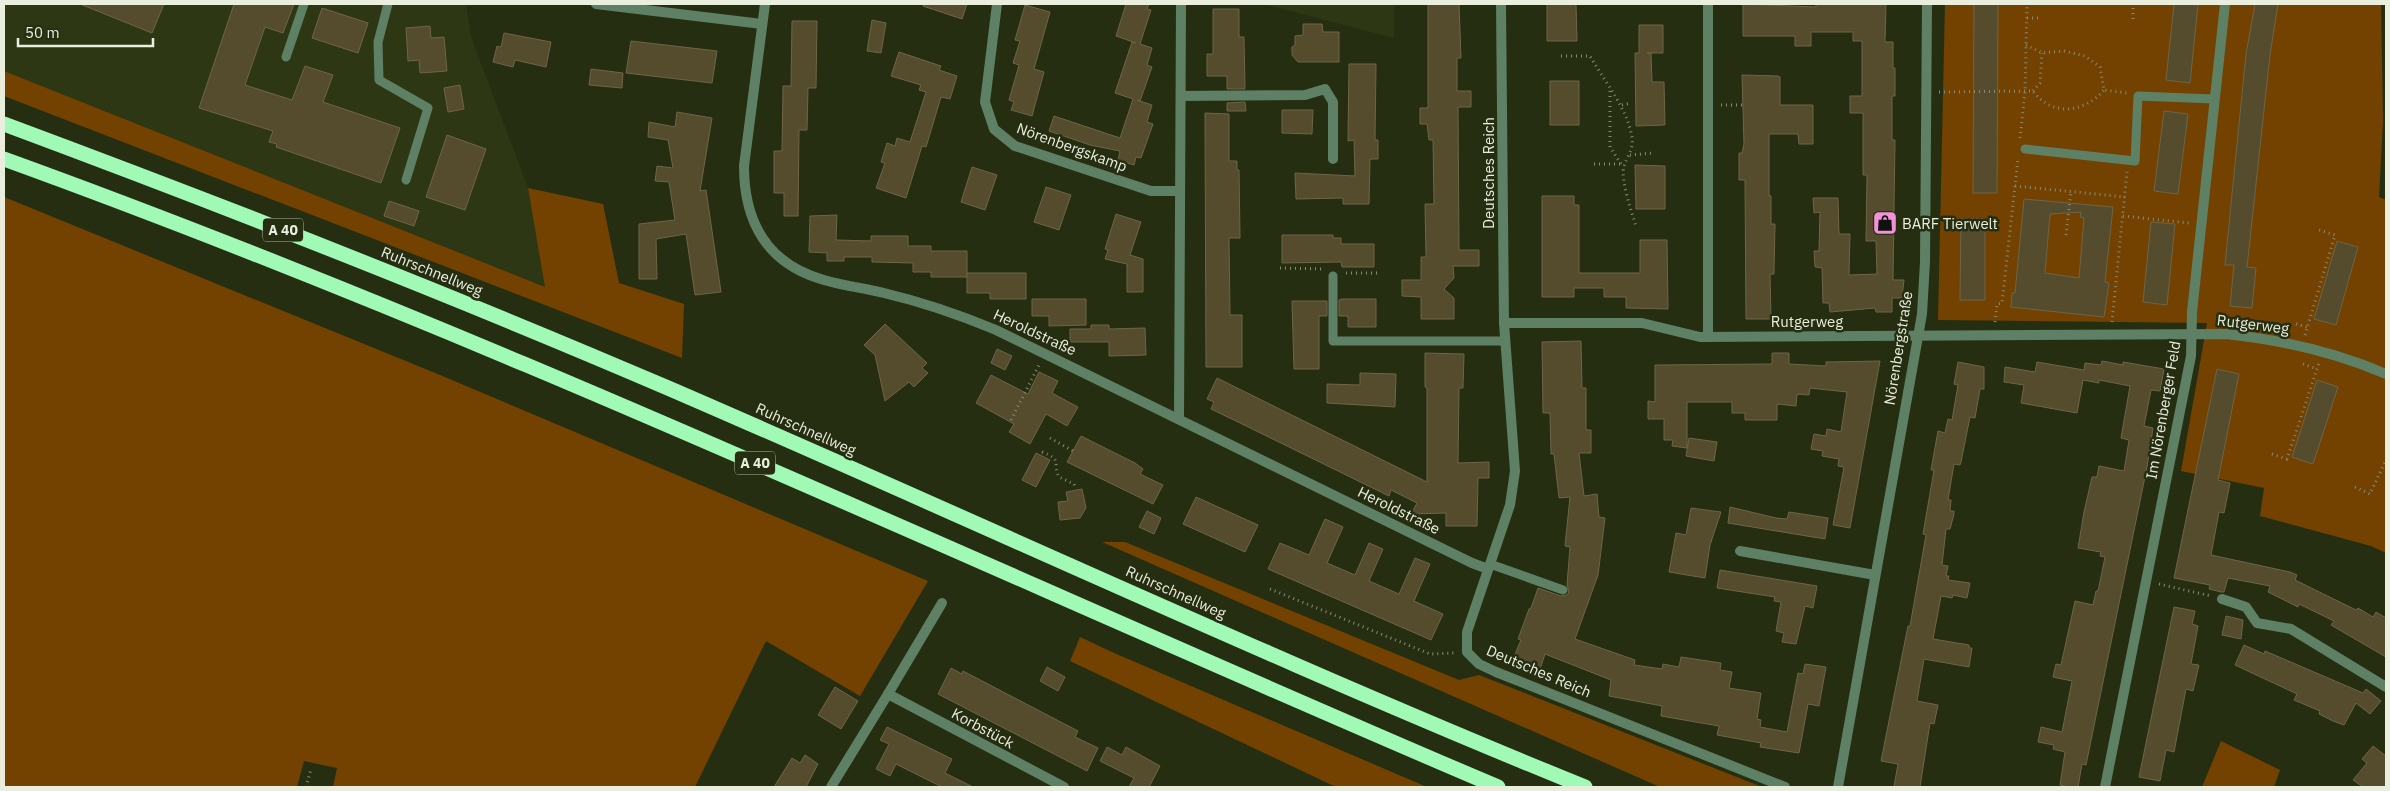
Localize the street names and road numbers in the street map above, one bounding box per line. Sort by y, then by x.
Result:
street label: Deutsches Reich [1479,117,1498,229]
street label: Nörenbergskamp [1014,118,1130,176]
road number: A 40 [263,218,303,242]
street label: Ruhrschnellweg [378,242,486,300]
street label: Nörenbergstraße [1880,290,1916,406]
street label: Heroldstraße [991,305,1079,359]
street label: Rutgerweg [2216,310,2290,338]
street label: Rutgerweg [1771,312,1843,331]
street label: Im Nörenberger Feld [2141,339,2185,481]
street label: Ruhrschnellweg [753,398,859,460]
road number: A 40 [735,452,775,474]
street label: Heroldstraße [1355,482,1443,538]
street label: Ruhrschnellweg [1123,561,1229,623]
street label: Deutsches Reich [1484,640,1594,702]
street label: Korbstück [948,704,1018,752]

